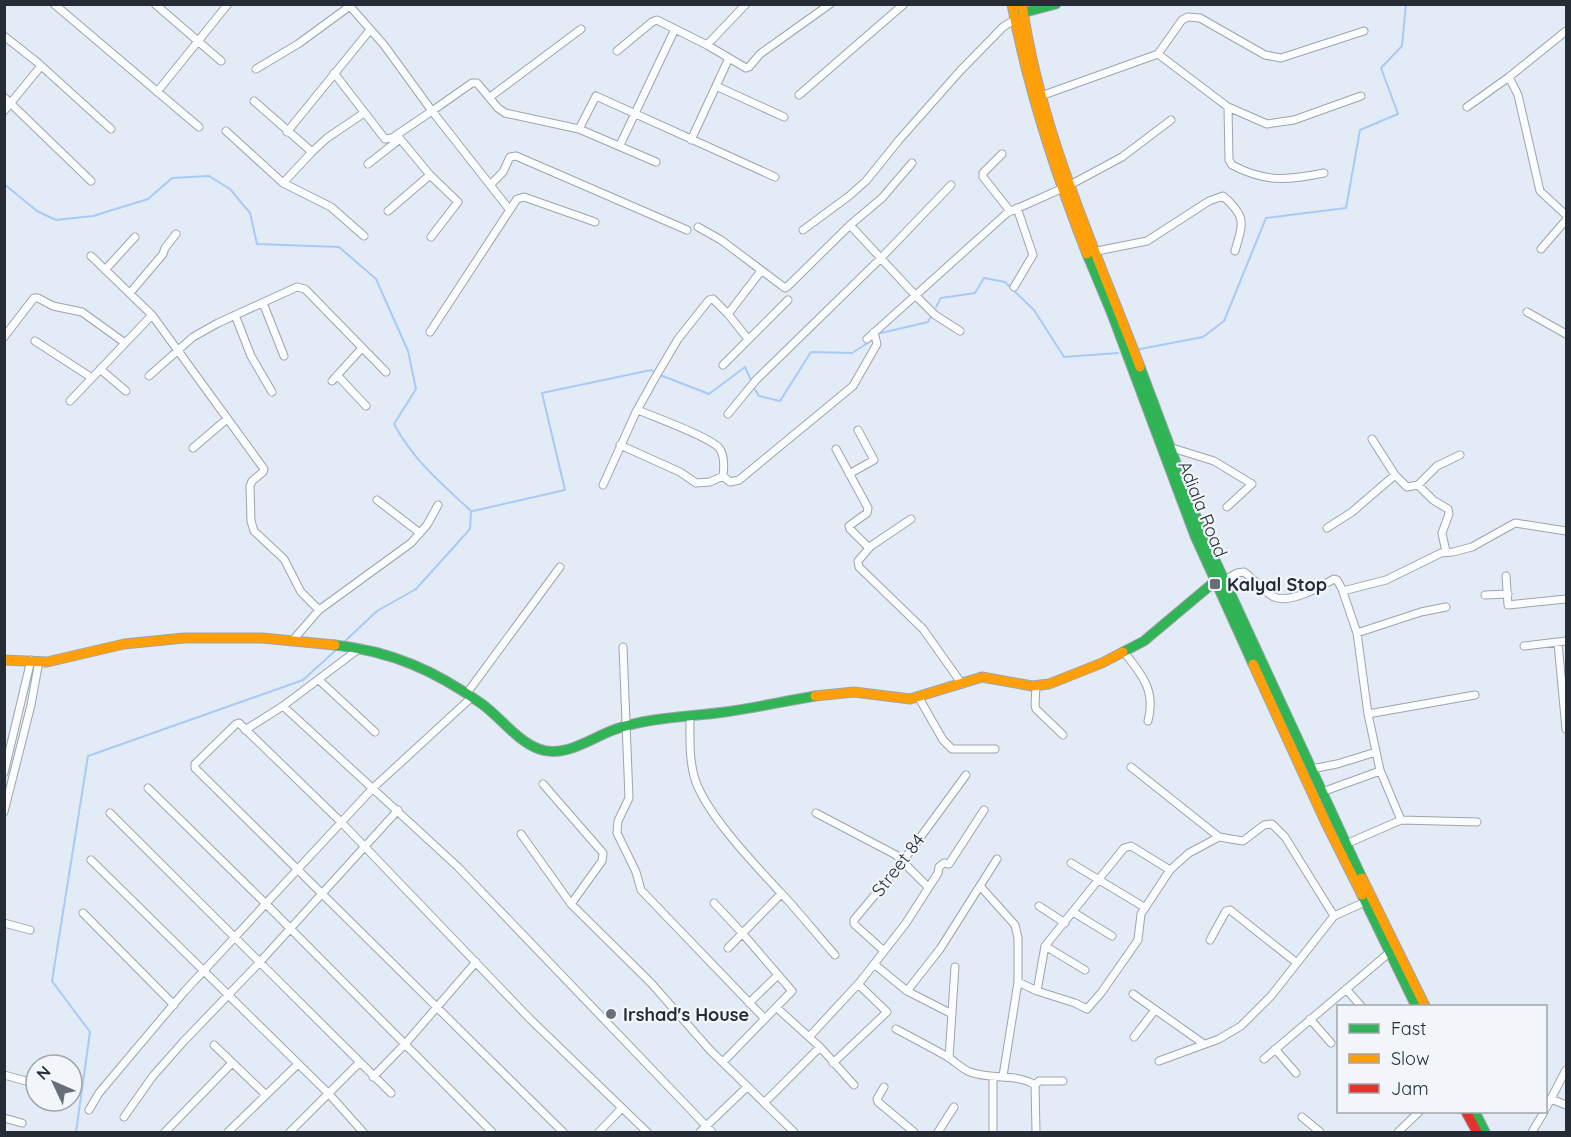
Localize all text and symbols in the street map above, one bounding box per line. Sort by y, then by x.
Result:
street label: Adiala Road [1173,457,1233,561]
place label: Kalyal Stop [1227,573,1327,596]
marker: Kalyal Stop [1208,577,1222,591]
street label: Street 84 [866,829,930,901]
place label: Irshad's House [623,1003,749,1026]
legend [1337,1005,1547,1113]
marker: Irshad's House [604,1007,618,1021]
text: Fast [1391,1017,1426,1040]
text: Slow [1391,1047,1429,1070]
north arrow [24,1053,84,1113]
text: N [32,1061,54,1084]
text: Jam [1391,1077,1429,1100]

